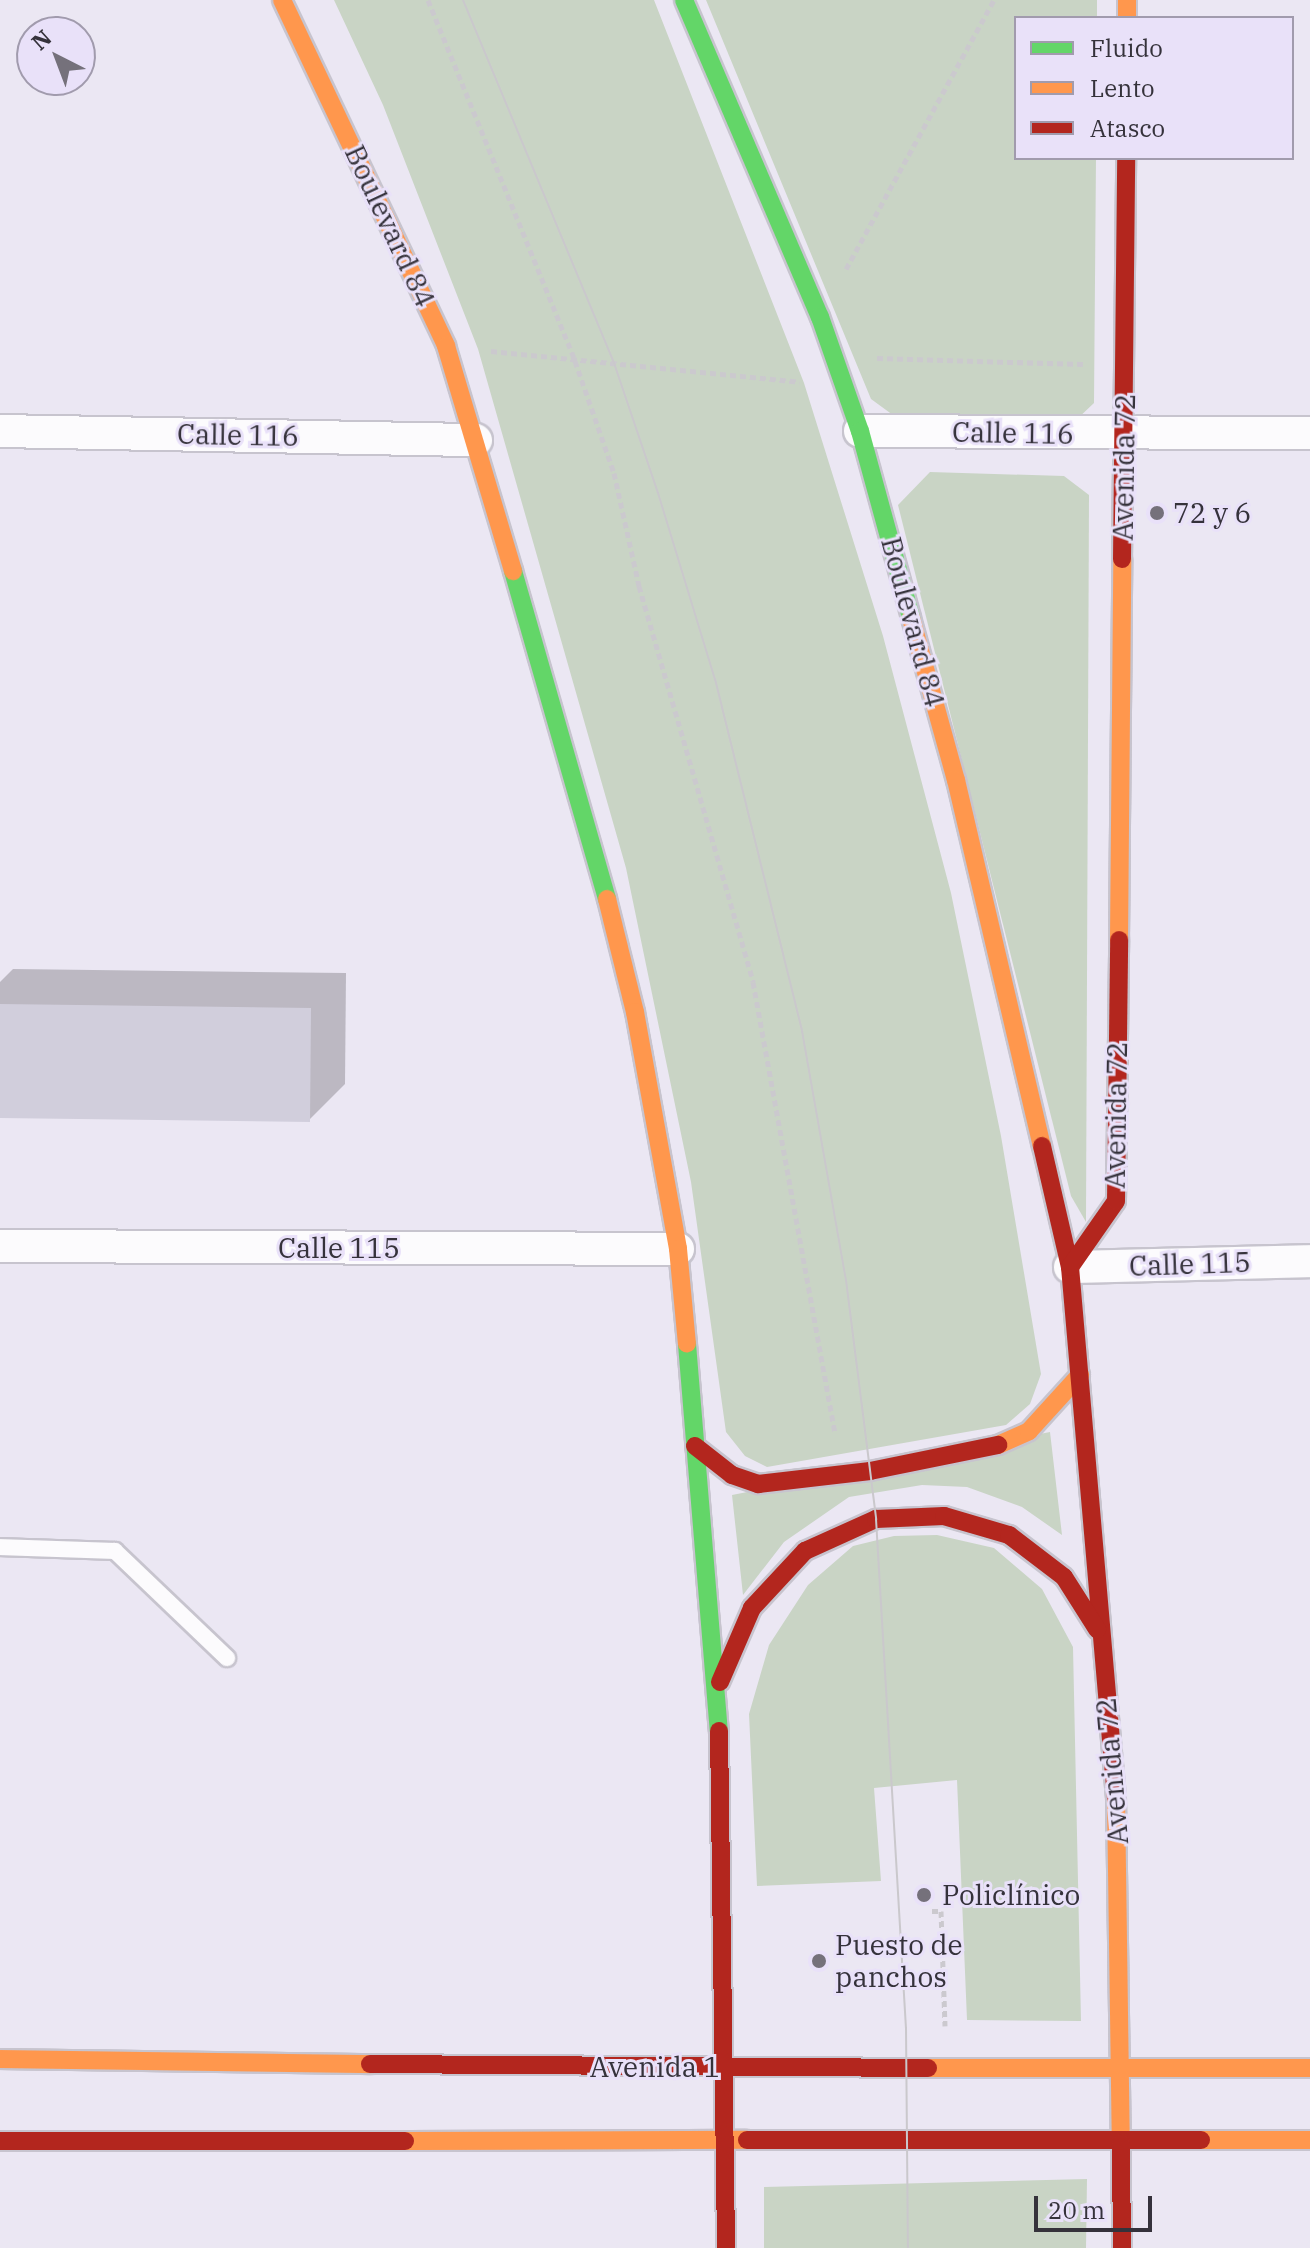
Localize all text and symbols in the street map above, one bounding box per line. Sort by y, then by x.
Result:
north arrow [16,16,96,96]
legend [1014,16,1294,160]
text: N [25,23,57,56]
text: Fluido [1090,32,1163,64]
text: Lento [1090,72,1154,104]
text: Atasco [1090,112,1165,144]
street label: Boulevard 84 [338,140,442,312]
street label: Avenida 72 [1106,393,1142,541]
street label: Calle 116 [952,415,1074,451]
street label: Calle 116 [177,417,299,453]
place label: 72 y 6 [1173,496,1251,530]
marker: 72 y 6 [1148,504,1166,522]
street label: Boulevard 84 [874,533,952,711]
street label: Avenida 72 [1098,1041,1134,1189]
street label: Calle 115 [278,1231,400,1265]
street label: Calle 115 [1129,1245,1251,1283]
street label: Avenida 72 [1089,1696,1135,1846]
place label: Policlínico [942,1878,1080,1912]
marker: Policlínico [913,1884,935,1906]
place label: Puesto de panchos [835,1928,963,1994]
marker: Puesto de panchos [810,1952,828,1970]
street label: Avenida 1 [590,2050,720,2084]
scale bar [1038,2180,1156,2230]
text: 20 m [1048,2194,1105,2226]

